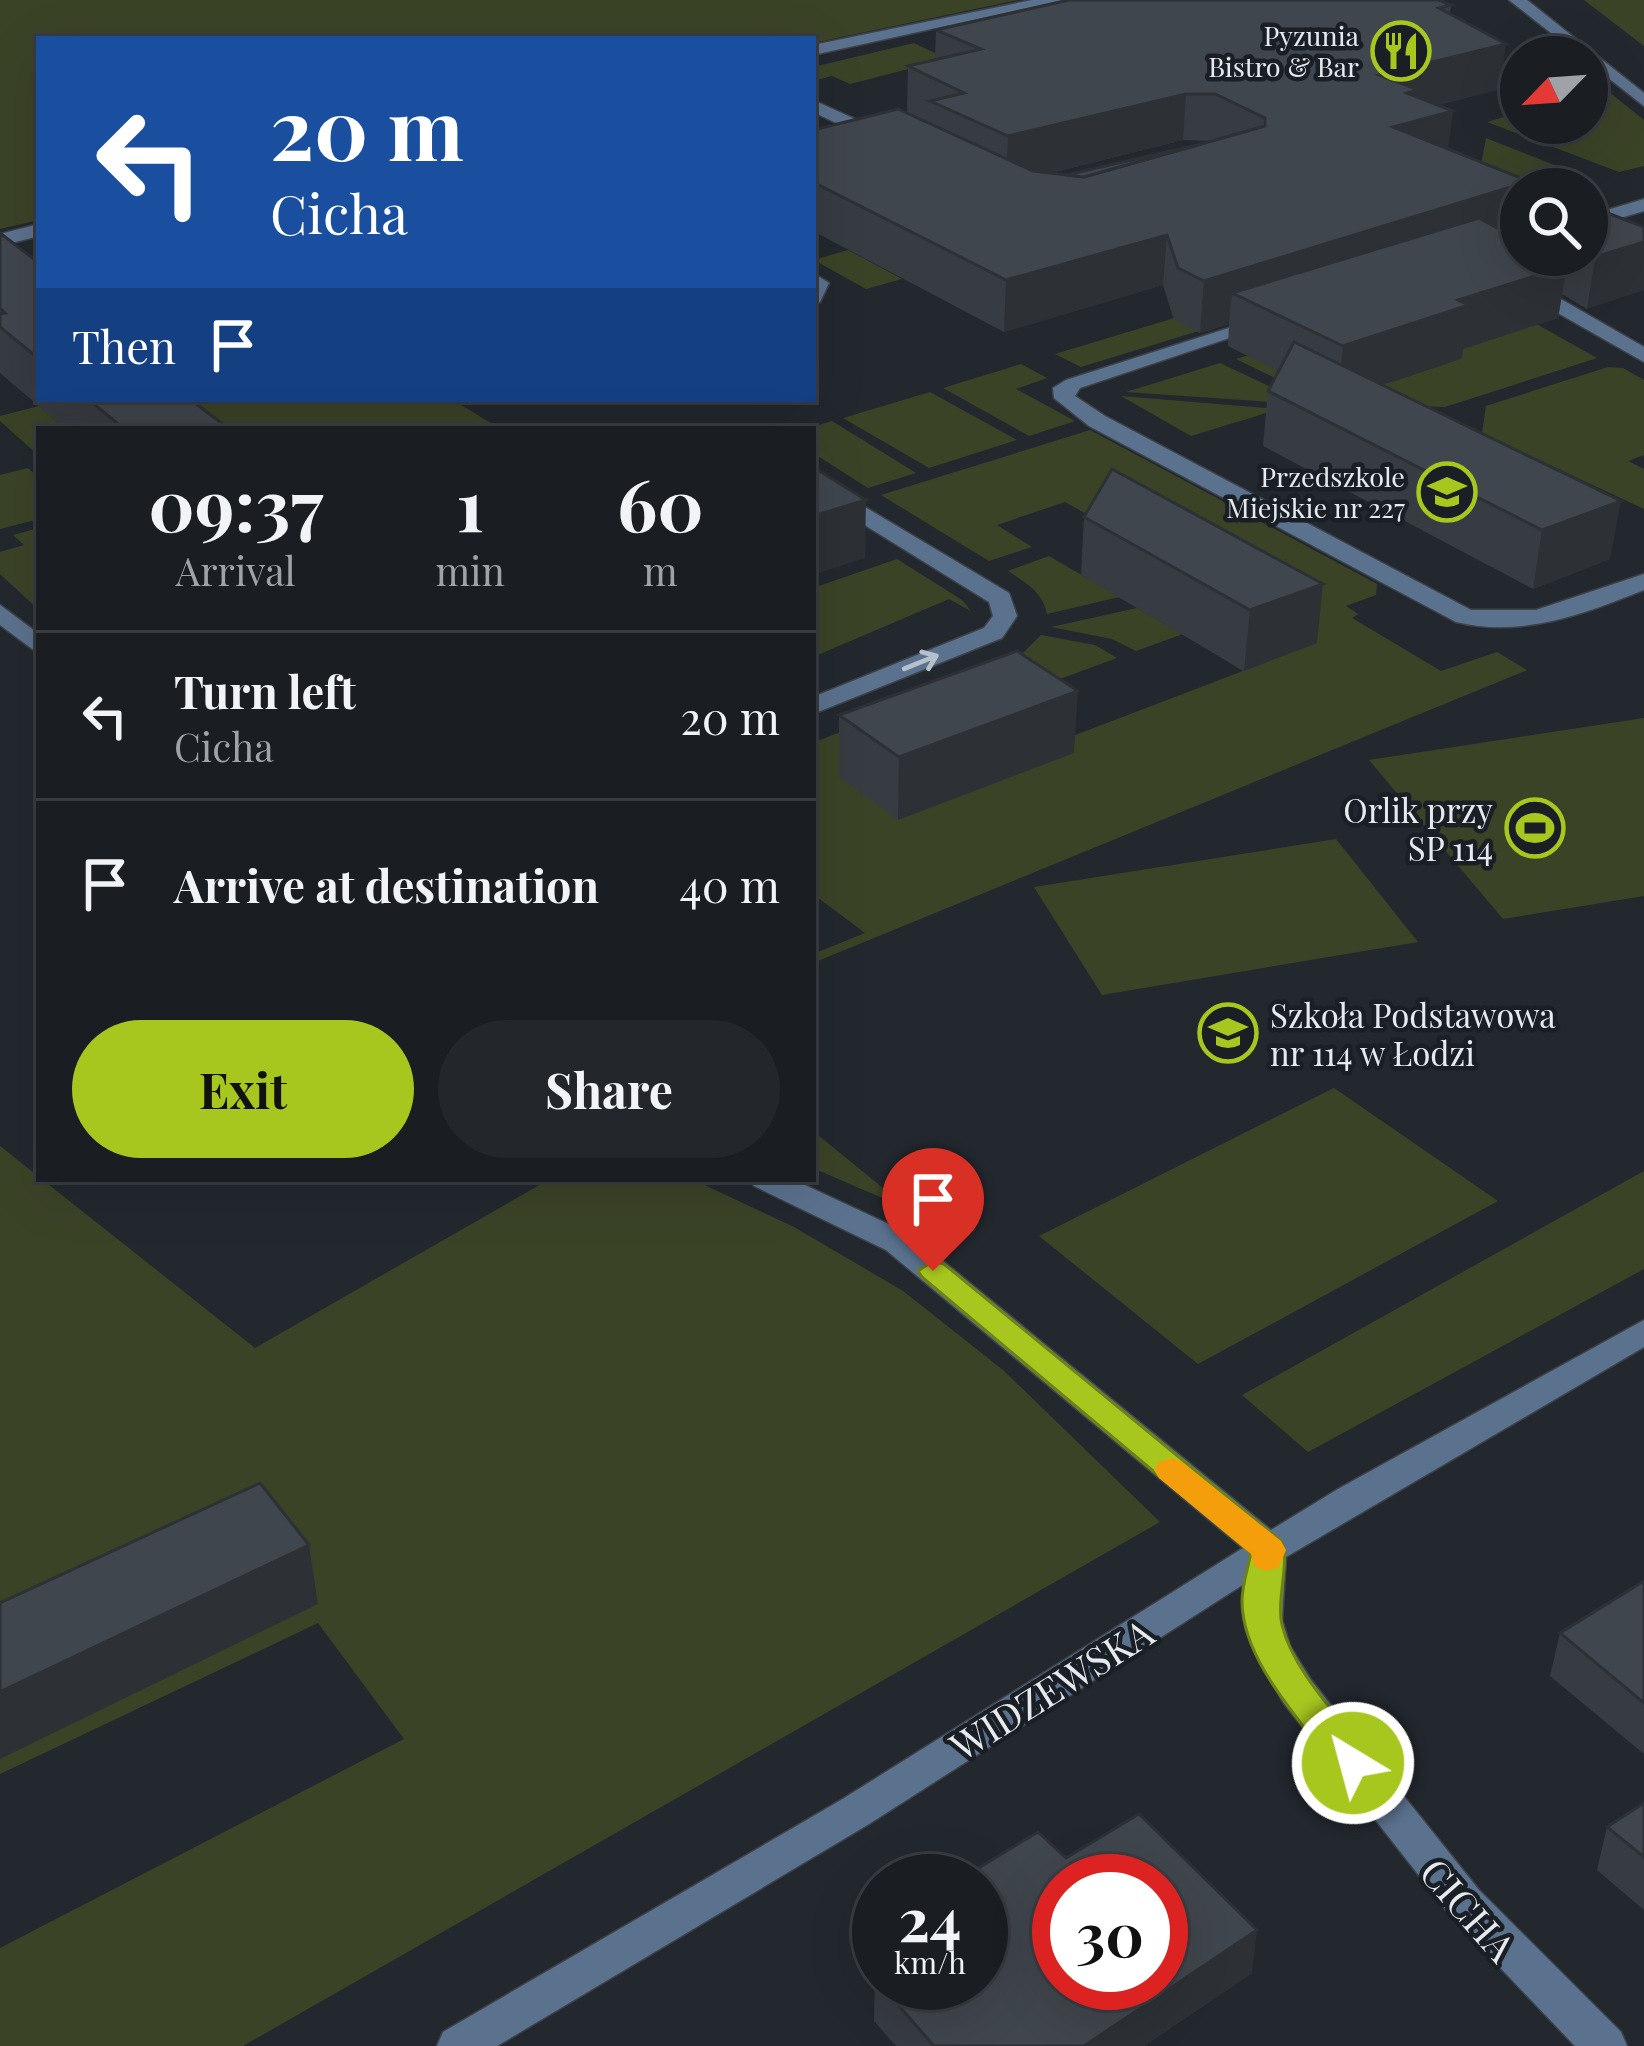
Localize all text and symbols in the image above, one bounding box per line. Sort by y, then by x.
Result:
place label: Pyzunia Bistro & Bar [1208,17,1360,84]
restaurant icon: Pyzunia Bistro & Bar [1370,20,1432,82]
north arrow [1500,36,1608,144]
map controls [1500,36,1608,276]
text: 20 m [270,70,464,182]
icon: left [72,84,228,240]
button: search [1500,168,1608,276]
text: Cicha [270,177,408,249]
icon: arrive [200,312,266,378]
text: Then [72,315,176,375]
text: 09:37 [148,454,323,550]
text: 1 [456,454,484,550]
text: 60 [617,454,704,550]
place label: Przedszkole Miejskie nr 227 [1226,458,1405,525]
school or university icon: Przedszkole Miejskie nr 227 [1416,461,1478,523]
text: Arrival [176,544,296,596]
text: min [435,544,505,596]
text: m [643,544,678,596]
one-way arrow [902,650,939,672]
text: Turn left [174,660,356,720]
icon: left [72,683,138,749]
text: 20 m [680,686,780,746]
text: Cicha [174,720,274,772]
place label: Orlik przy SP 114 [1343,787,1493,869]
sports icon: Orlik przy SP 114 [1504,797,1566,859]
icon: arrive [72,851,138,917]
text: Arrive at destination [174,854,599,914]
text: 40 m [680,854,780,914]
place label: Szkoła Podstawowa nr 114 w Łodzi [1270,992,1556,1074]
school or university icon: Szkoła Podstawowa nr 114 w Łodzi [1197,1002,1259,1064]
button: Exit [72,1020,414,1158]
button: Share [438,1020,780,1158]
pin [882,1148,984,1271]
icon: arrive [900,1166,966,1232]
street label: WIDZEWSKA [939,1605,1163,1771]
position arrow [1290,1700,1416,1826]
street label: CICHA [1410,1846,1528,1972]
speed limit sign: 30 [1032,1854,1188,2010]
text: 24 [898,1877,962,1957]
text: km/h [894,1942,966,1982]

